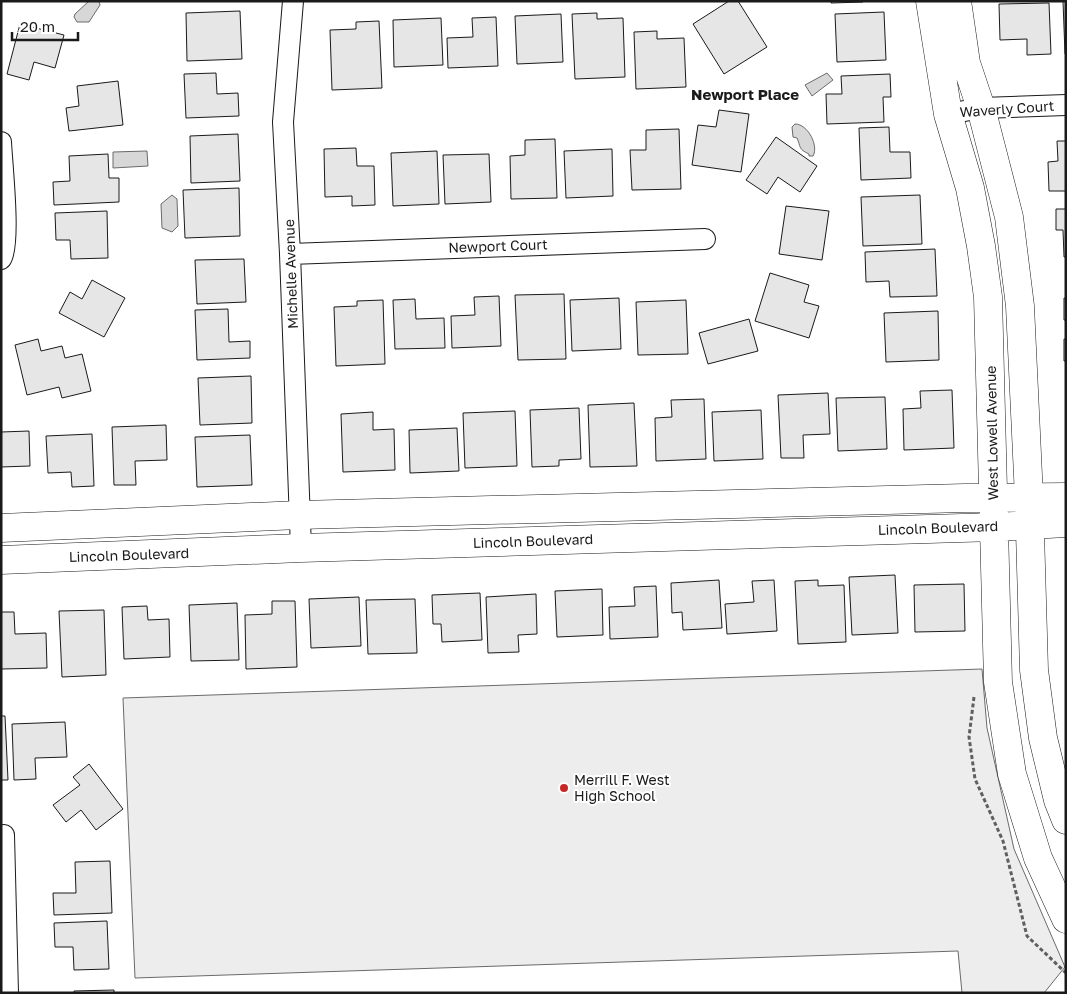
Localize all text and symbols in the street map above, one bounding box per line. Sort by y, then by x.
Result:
scale bar [12,10,79,42]
text: 20 m [20,17,55,35]
district label: Newport Place [691,85,799,103]
street label: Waverly Court [959,97,1055,120]
street label: Michelle Avenue [280,219,301,329]
street label: Newport Court [448,235,548,256]
street label: West Lowell Avenue [982,365,1001,501]
street label: Lincoln Boulevard [877,517,999,538]
street label: Lincoln Boulevard [472,530,594,551]
street label: Lincoln Boulevard [68,544,190,565]
place label: Merrill F. West High School [574,771,670,804]
marker: Merrill F. West High School [558,782,570,794]

